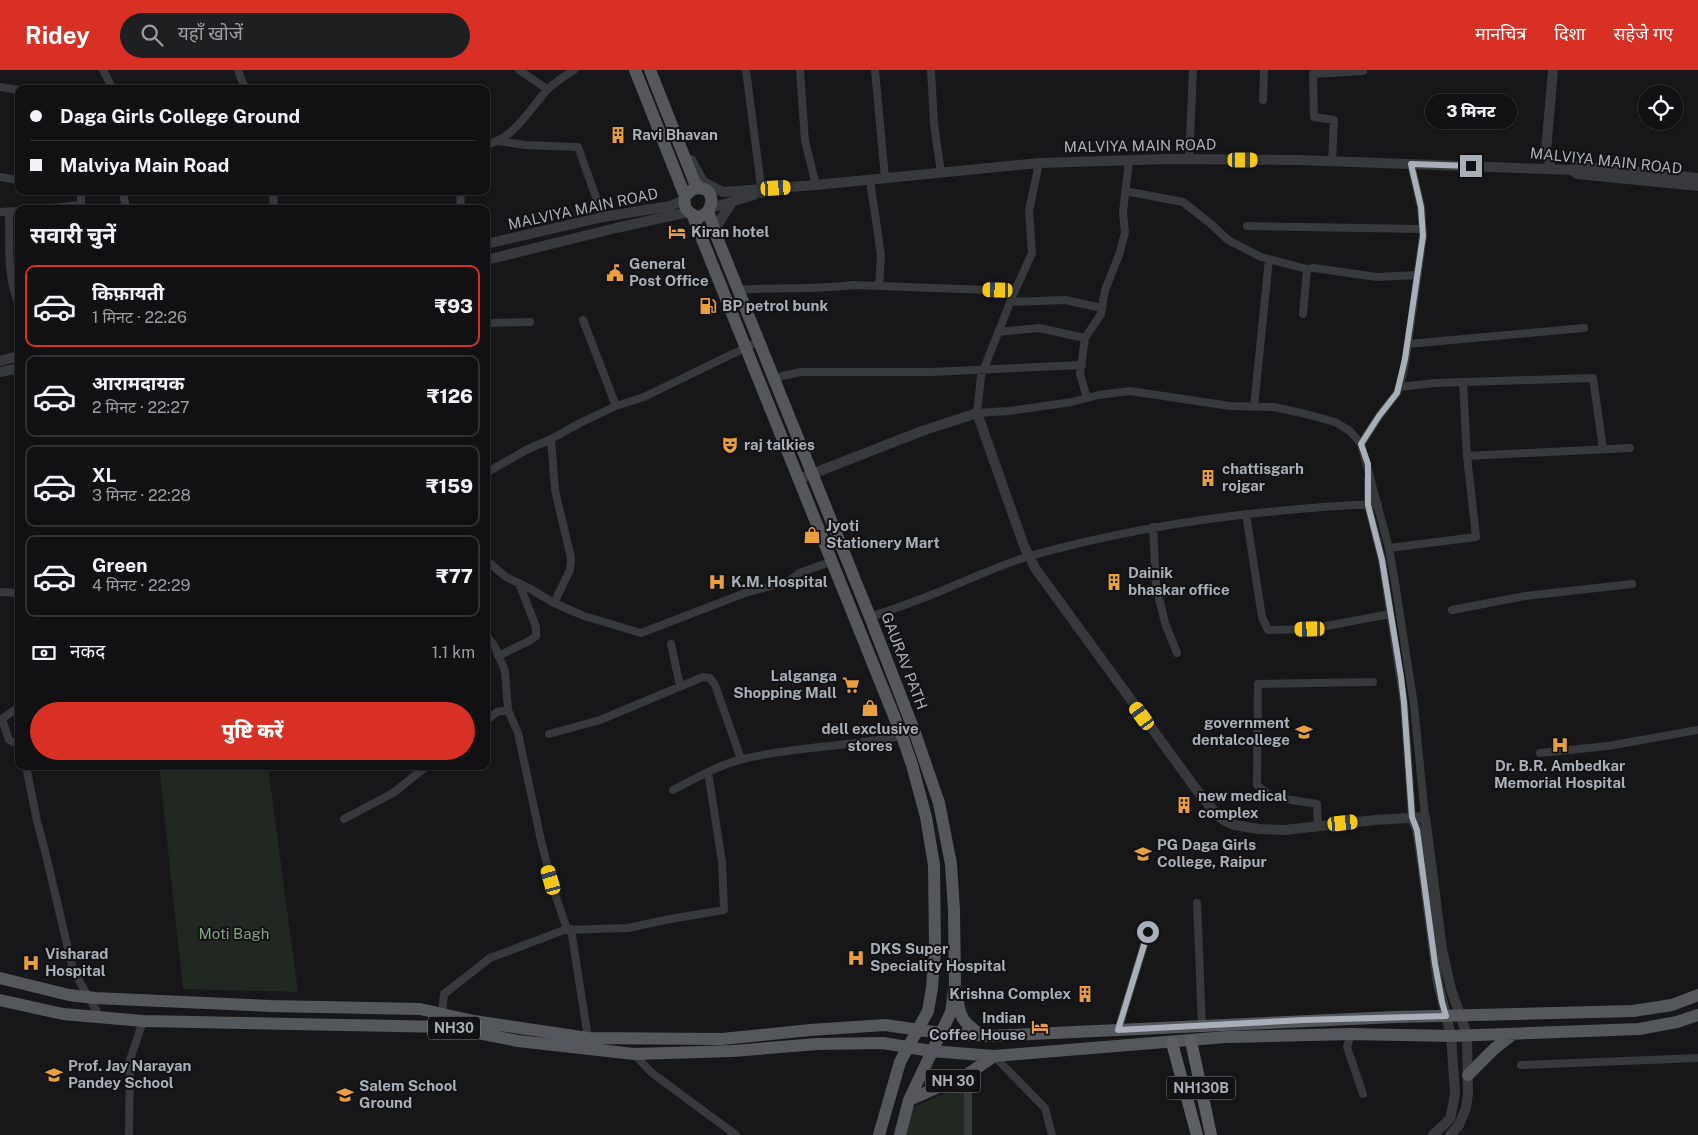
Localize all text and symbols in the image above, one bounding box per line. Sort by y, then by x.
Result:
search box [120,13,470,58]
text: Ridey [25,21,90,49]
icon: search [138,21,166,49]
text: यहाँ खोजें [178,22,243,44]
text: मानचित्र [1475,23,1526,44]
text: दिशा [1554,23,1585,44]
text: सहेजे गए [1613,23,1673,44]
map controls [1638,85,1683,130]
button: locate [1638,85,1683,130]
callout: 3 मिनट [1425,93,1517,128]
text: 3 मिनट [1447,102,1495,121]
text: Daga Girls College Ground [60,105,300,127]
building icon: Ravi Bhavan [608,125,628,145]
place label: Ravi Bhavan [632,126,718,143]
street label: MALVIYA MAIN ROAD [1063,136,1217,155]
street label: MALVIYA MAIN ROAD [1529,144,1683,177]
car [1228,153,1258,168]
text: Malviya Main Road [60,154,229,176]
route end [1460,155,1482,177]
car [760,180,791,196]
street label: MALVIYA MAIN ROAD [506,184,659,233]
text: सवारी चुनें [30,222,116,248]
hotel icon: Kiran hotel [667,222,687,242]
place label: Kiran hotel [691,223,770,240]
place label: General Post Office [629,255,709,289]
public building icon: General Post Office [605,263,625,283]
text: किफ़ायती [92,282,164,304]
car [982,282,1013,298]
icon: car [32,284,77,329]
text: ₹93 [435,295,473,317]
fuel station icon: BP petrol bunk [698,296,718,316]
place label: BP petrol bunk [722,297,828,314]
text: 1 मिनट · 22:26 [92,308,187,327]
text: आरामदायक [92,372,184,394]
icon: car [32,374,77,419]
text: ₹126 [427,385,473,407]
text: 2 मिनट · 22:27 [92,398,190,417]
theatre icon: raj talkies [720,435,740,455]
place label: raj talkies [744,436,815,453]
place label: chattisgarh rojgar [1222,460,1304,494]
icon: car [32,464,77,509]
text: XL [92,464,117,486]
building icon: chattisgarh rojgar [1198,468,1218,488]
text: ₹159 [426,475,473,497]
text: 3 मिनट · 22:28 [92,486,191,505]
place label: Jyoti Stationery Mart [826,517,940,551]
shop icon: Jyoti Stationery Mart [802,525,822,545]
icon: car [32,554,77,599]
text: Green [92,554,147,576]
place label: Dainik bhaskar office [1128,564,1230,598]
text: ₹77 [436,565,473,587]
hospital icon: K.M. Hospital [707,572,727,592]
building icon: Dainik bhaskar office [1104,572,1124,592]
place label: K.M. Hospital [731,573,828,590]
text: 4 मिनट · 22:29 [92,576,190,595]
street label: GAURAV PATH [878,610,931,712]
car [1294,621,1325,637]
icon: cash [30,639,58,667]
text: नकद [70,640,105,662]
text: 1.1 km [432,643,475,662]
place label: Lalganga Shopping Mall [733,667,837,701]
supermarket icon: Lalganga Shopping Mall [841,675,861,695]
shop icon: dell exclusive stores [860,698,880,718]
car [1127,699,1156,733]
button: पुष्टि करें [30,702,475,760]
place label: government dentalcollege [1192,714,1290,748]
place label: dell exclusive stores [821,720,919,754]
school or university icon: government dentalcollege [1294,722,1314,742]
hospital icon: Dr. B.R. Ambedkar Memorial Hospital [1550,735,1570,755]
place label: Dr. B.R. Ambedkar Memorial Hospital [1494,757,1626,791]
place label: new medical complex [1198,787,1287,821]
building icon: new medical complex [1174,795,1194,815]
car [1327,814,1358,832]
place label: PG Daga Girls College, Raipur [1157,836,1267,870]
school or university icon: PG Daga Girls College, Raipur [1133,844,1153,864]
car [539,864,562,896]
route start [1137,921,1159,943]
park label: Moti Bagh [199,925,269,942]
place label: DKS Super Speciality Hospital [870,940,1006,974]
place label: Visharad Hospital [45,945,108,979]
hospital icon: DKS Super Speciality Hospital [846,948,866,968]
hospital icon: Visharad Hospital [21,953,41,973]
building icon: Krishna Complex [1075,984,1095,1004]
place label: Krishna Complex [949,985,1071,1002]
place label: Indian Coffee House [929,1009,1026,1043]
road number: NH30 [428,1016,480,1040]
hotel icon: Indian Coffee House [1030,1017,1050,1037]
place label: Prof. Jay Narayan Pandey School [68,1057,192,1091]
school or university icon: Prof. Jay Narayan Pandey School [44,1065,64,1085]
road number: NH 30 [926,1069,980,1092]
road number: NH130B [1167,1076,1235,1100]
place label: Salem School Ground [359,1077,457,1111]
school or university icon: Salem School Ground [335,1085,355,1105]

